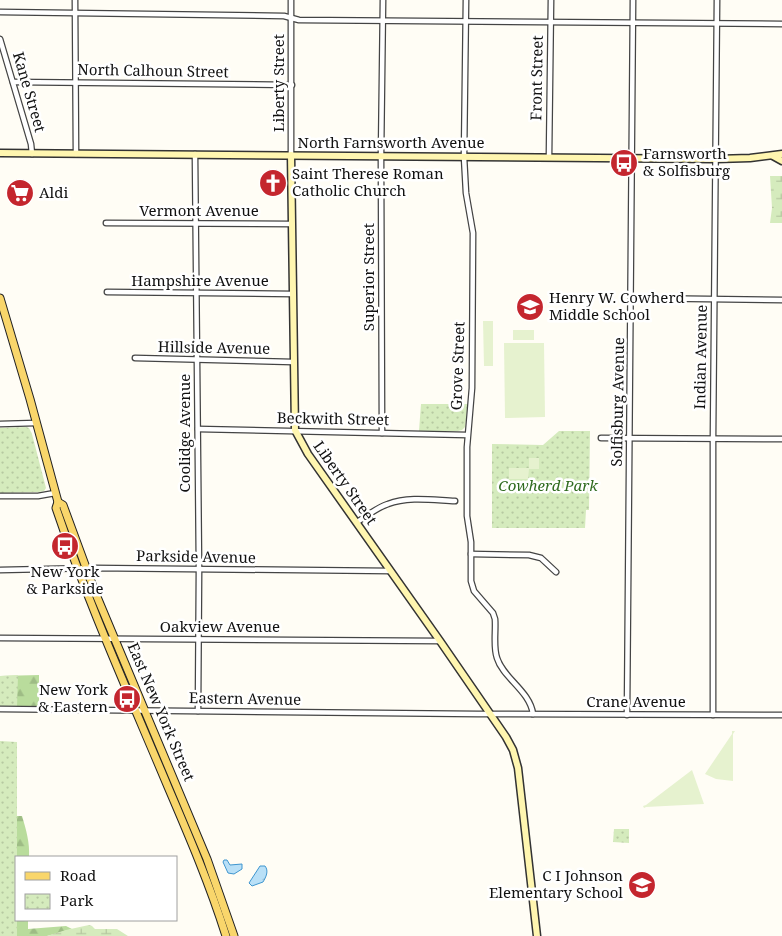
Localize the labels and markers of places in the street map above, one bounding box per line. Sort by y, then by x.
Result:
place label: Farnsworth & Solfisburg [643,143,730,180]
bus stop icon: Farnsworth & Solfisburg [609,148,639,178]
place label: Saint Therese Roman Catholic Church [292,163,444,200]
church icon: Saint Therese Roman Catholic Church [258,168,288,198]
supermarket icon: Aldi [5,178,35,208]
place label: Aldi [39,182,68,202]
place label: Henry W. Cowherd Middle School [549,287,685,324]
school or university icon: Henry W. Cowherd Middle School [515,292,545,322]
bus stop icon: New York & Parkside [50,531,80,561]
place label: New York & Parkside [26,561,104,598]
place label: New York & Eastern [38,679,108,716]
bus stop icon: New York & Eastern [112,684,142,714]
place label: C I Johnson Elementary School [489,865,623,902]
school or university icon: C I Johnson Elementary School [627,870,657,900]

